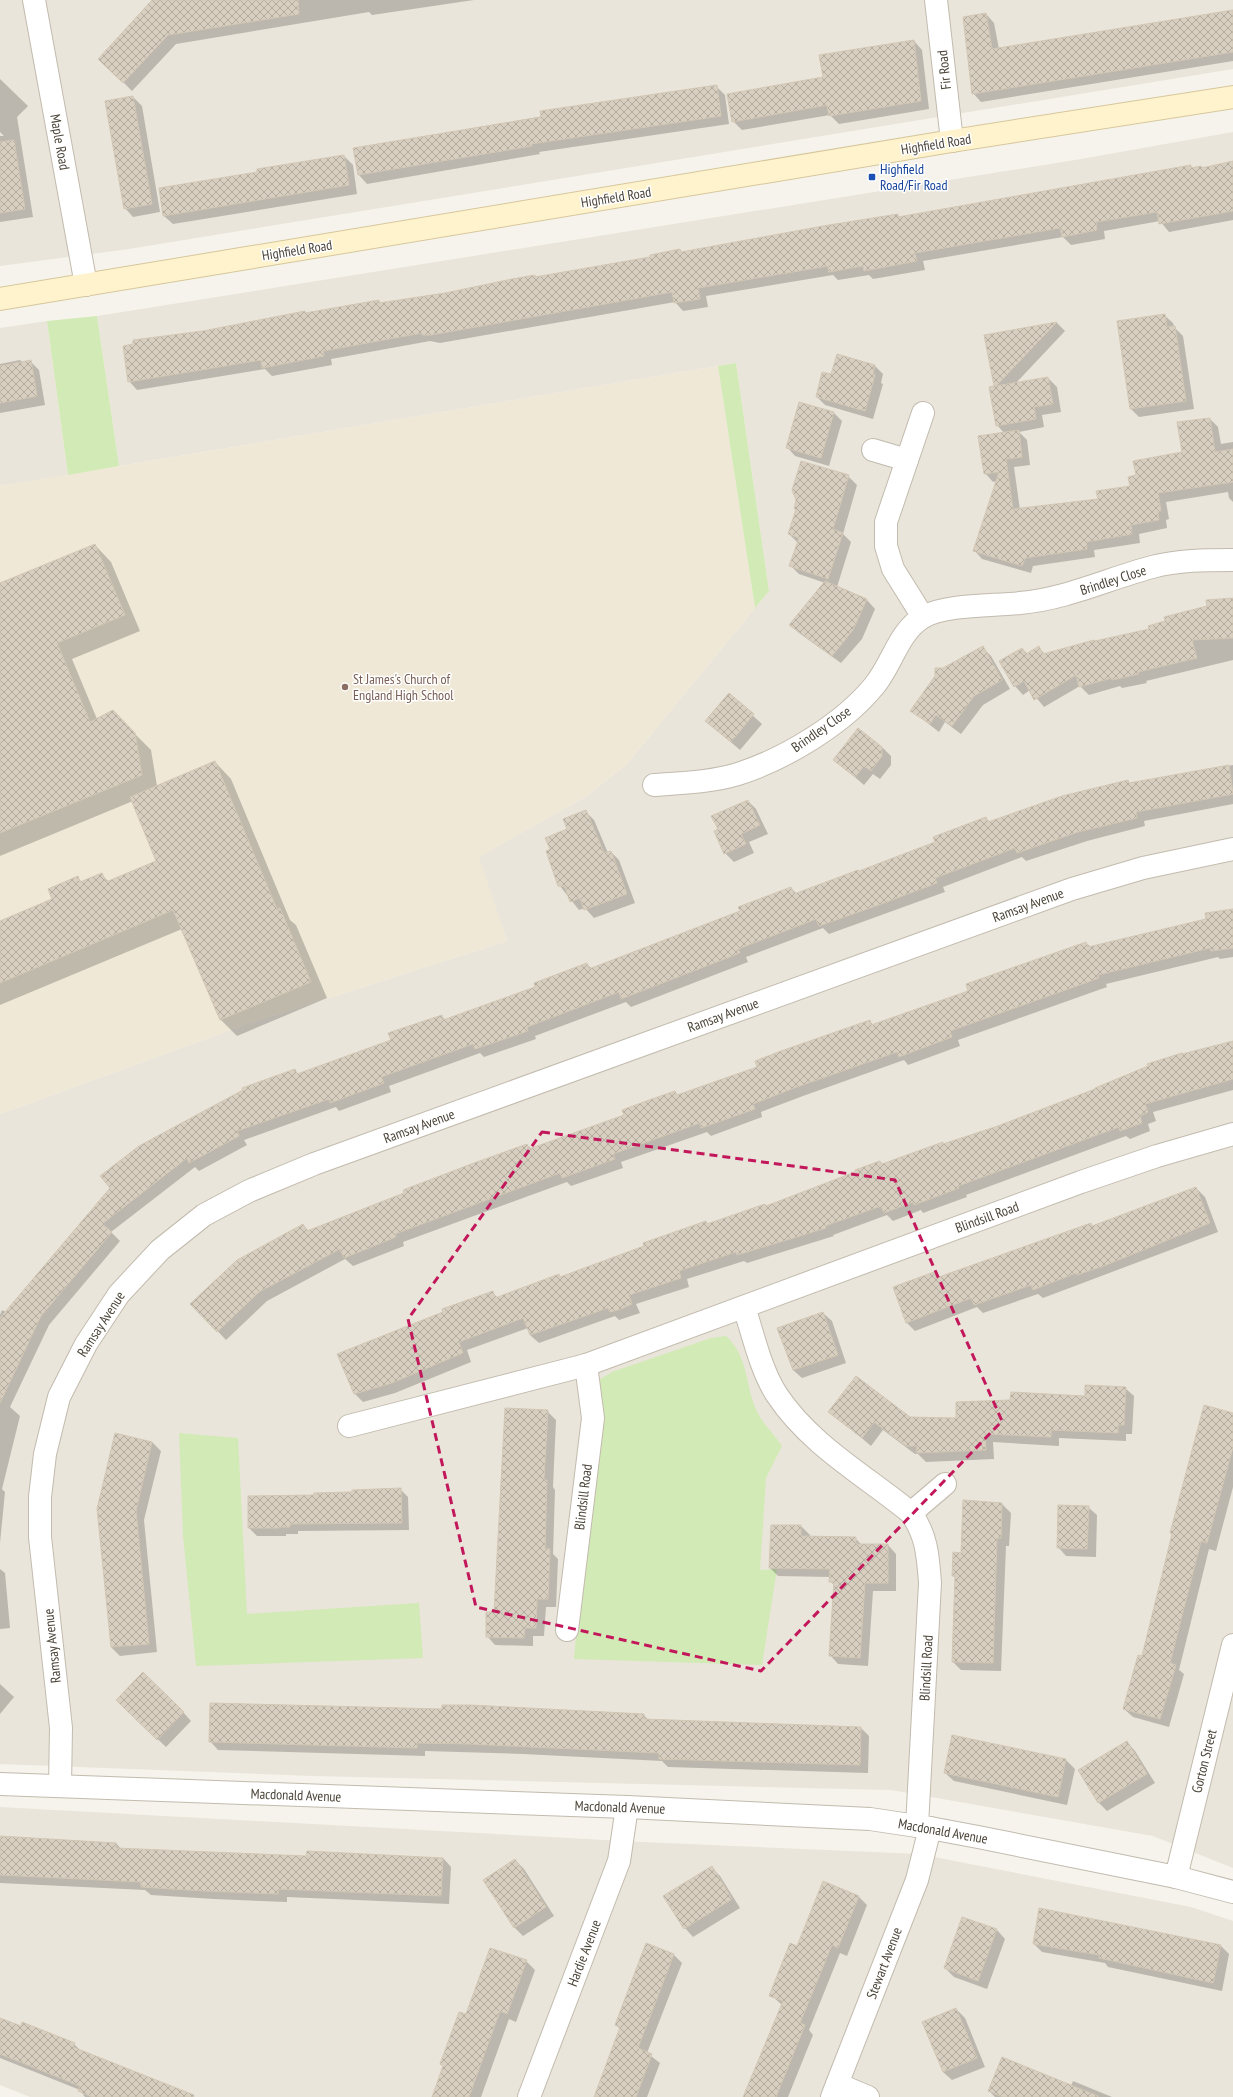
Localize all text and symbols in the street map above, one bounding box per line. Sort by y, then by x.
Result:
street label: Fir Road [933,49,955,91]
street label: Maple Road [46,113,74,171]
street label: Highfield Road [900,130,972,158]
place label: Highfield Road/Fir Road [880,160,948,194]
marker: Highfield Road/Fir Road [867,172,877,182]
street label: Highfield Road [580,183,652,211]
street label: Highfield Road [261,236,333,264]
street label: Brindley Close [1078,561,1149,599]
place label: St James's Church of England High School [353,670,454,704]
marker: St James's Church of England High School [340,682,350,692]
street label: Brindley Close [788,702,854,756]
street label: Ramsay Avenue [990,884,1066,926]
street label: Ramsay Avenue [685,994,761,1036]
street label: Ramsay Avenue [381,1105,457,1147]
street label: Blindsill Road [953,1197,1021,1237]
street label: Ramsay Avenue [73,1288,129,1360]
street label: Blindsill Road [570,1463,596,1531]
street label: Ramsay Avenue [39,1608,65,1684]
street label: Blindsill Road [915,1634,937,1702]
street label: Gorton Street [1187,1727,1221,1795]
street label: Macdonald Avenue [250,1784,342,1806]
street label: Macdonald Avenue [574,1796,666,1818]
street label: Macdonald Avenue [897,1814,989,1848]
street label: Hardie Avenue [563,1917,605,1989]
street label: Stewart Avenue [862,1924,906,2001]

